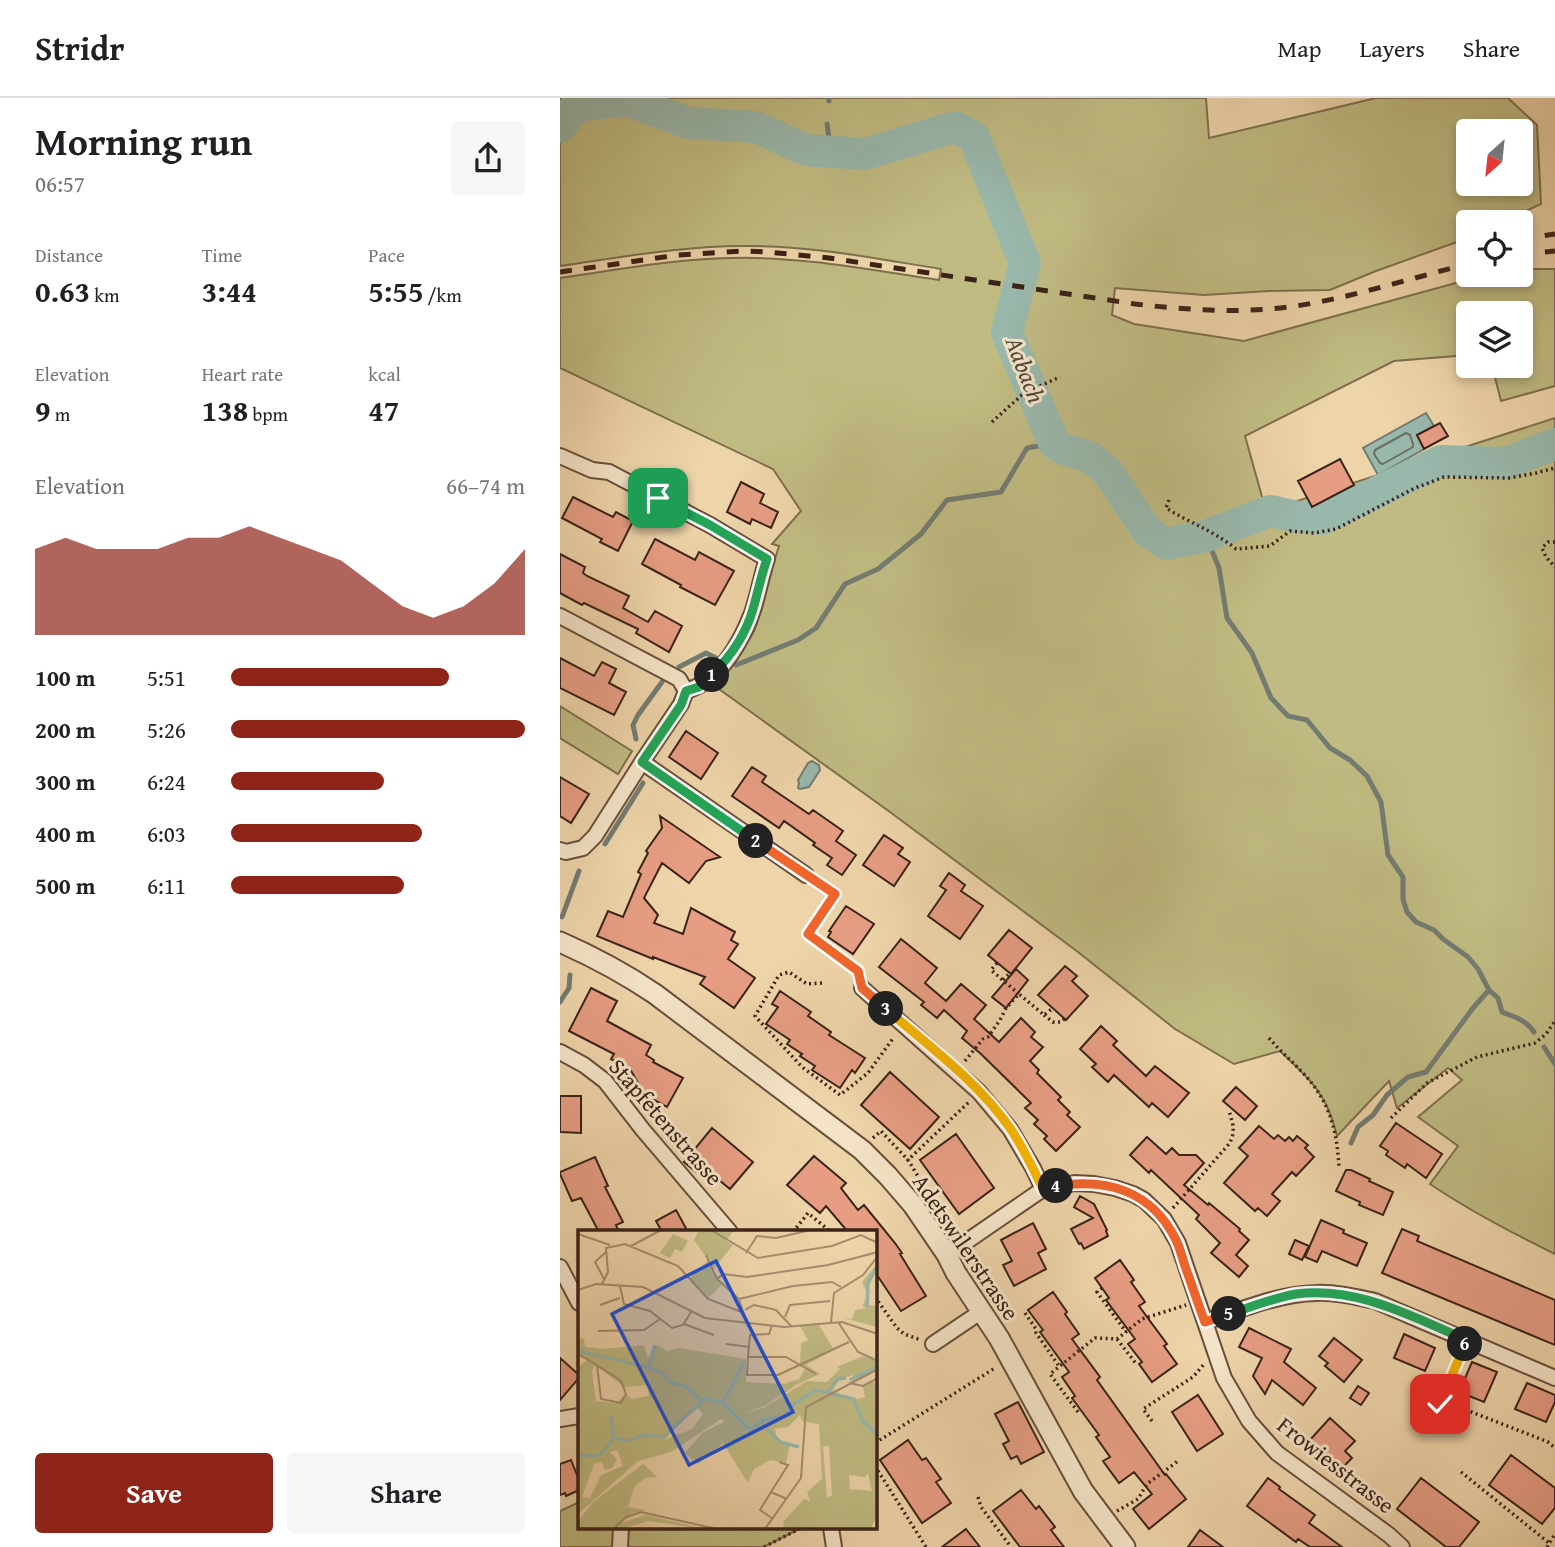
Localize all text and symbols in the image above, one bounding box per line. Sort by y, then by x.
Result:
text: Stridr [35,24,124,72]
text: Map [1278,31,1321,66]
text: Layers [1359,31,1425,66]
text: Share [1463,31,1520,66]
text: Morning run [35,113,252,169]
north arrow [1456,119,1533,196]
map controls [1456,119,1533,378]
button: share [451,121,525,195]
text: 06:57 [35,167,85,200]
button: locate [1456,210,1533,287]
text: Distance [35,241,103,269]
text: Time [202,241,242,269]
text: Pace [368,241,405,269]
text: 0.63 [35,269,90,313]
text: 3:44 [202,269,257,313]
text: 5:55 [368,269,423,313]
text: km [90,281,119,309]
text: /km [423,281,462,309]
button: layers [1456,301,1533,378]
water label: Aabach [996,331,1054,408]
text: Elevation [35,360,109,388]
text: Heart rate [202,360,283,388]
text: kcal [368,360,401,388]
text: 9 [35,388,51,432]
text: 138 [202,388,248,432]
text: 47 [368,388,399,432]
text: m [51,400,70,428]
text: bpm [248,400,288,428]
pin [628,468,688,528]
text: Elevation [35,469,125,502]
text: 66–74 m [446,469,525,502]
icon: arrive [639,479,677,517]
pin: 1 [694,658,730,692]
text: 1 [707,660,716,688]
text: 100 m [35,661,96,694]
text: 5:51 [147,661,186,694]
text: 200 m [35,713,96,746]
text: 5:26 [147,713,186,746]
text: 300 m [35,765,96,798]
text: 6:24 [147,765,186,798]
text: 400 m [35,817,96,850]
text: 6:03 [147,817,186,850]
pin: 2 [738,824,774,858]
text: 2 [751,826,760,854]
text: 500 m [35,869,96,902]
text: 6:11 [147,869,186,902]
pin: 3 [868,992,904,1026]
text: 3 [881,994,890,1022]
street label: Stapfetenstrasse [602,1051,731,1193]
street label: Adetswilerstrasse [905,1167,1028,1327]
pin: 4 [1038,1168,1074,1204]
text: 4 [1051,1171,1060,1199]
inset map [578,1230,877,1530]
pin: 5 [1212,1296,1246,1332]
text: 5 [1224,1299,1233,1327]
pin: 6 [1448,1326,1482,1362]
text: 6 [1460,1329,1469,1357]
pin [1410,1374,1470,1434]
icon: check [1421,1385,1459,1423]
street label: Frowiesstrasse [1271,1408,1402,1521]
button: Save [35,1453,273,1533]
button: Share [287,1453,525,1533]

